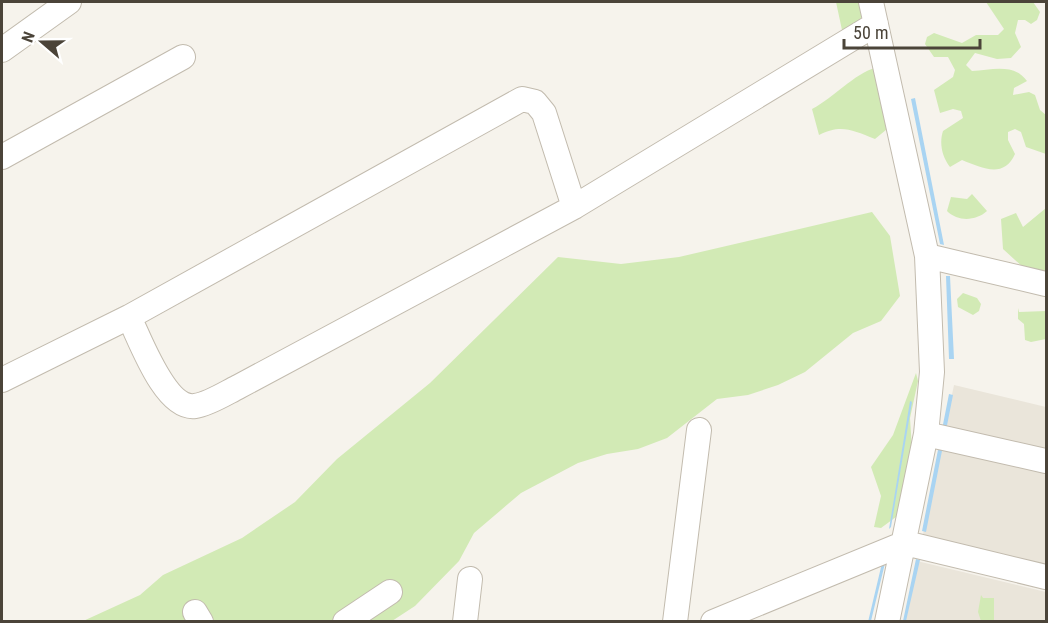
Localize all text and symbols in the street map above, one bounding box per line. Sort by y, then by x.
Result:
north arrow [12,12,72,72]
scale bar [844,12,980,50]
text: 50 m [853,22,888,43]
text: N [18,29,39,45]

